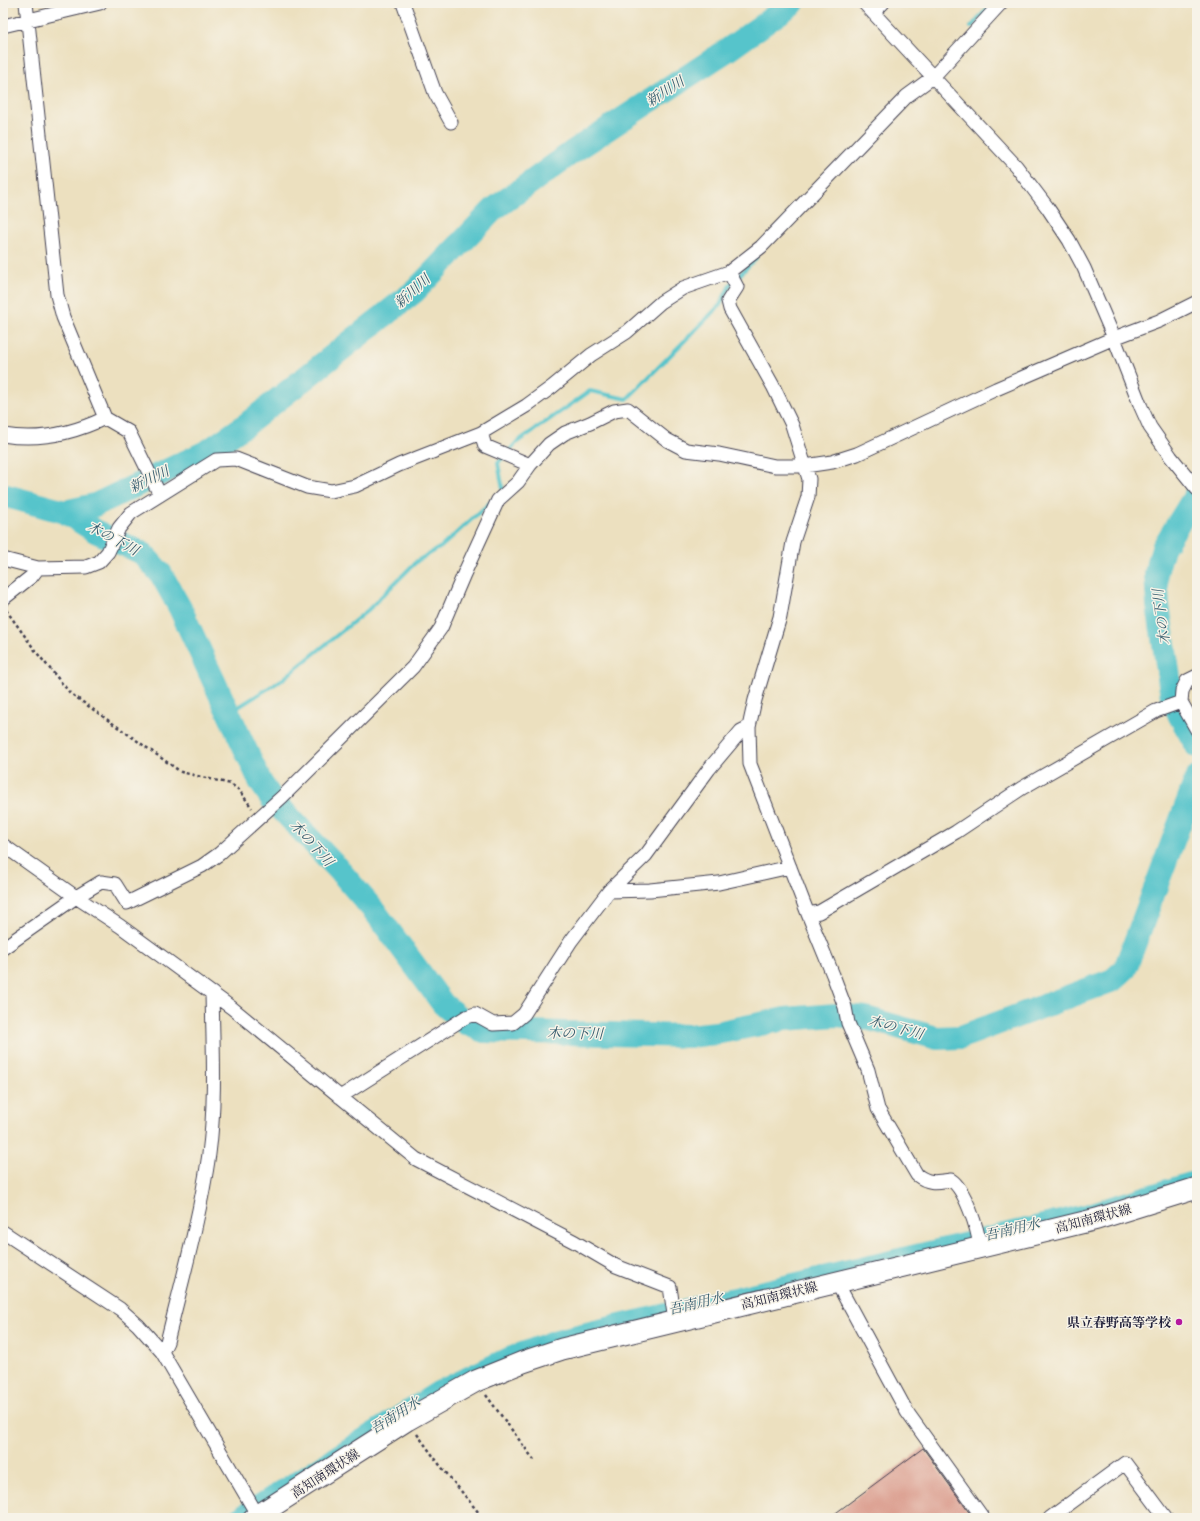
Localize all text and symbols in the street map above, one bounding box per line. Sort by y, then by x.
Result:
water label: 新川川 [642,71,689,110]
water label: 新川川 [390,269,435,312]
water label: 新川川 [126,461,174,496]
water label: 木の下川 [84,517,144,560]
water label: 木の下川 [1148,586,1173,646]
water label: 木の下川 [287,816,339,871]
water label: 木の下川 [867,1011,927,1043]
water label: 木の下川 [547,1024,605,1043]
street label: 高知南環状線 [1053,1200,1133,1236]
water label: 吾南用水 [983,1213,1043,1244]
street label: 高知南環状線 [739,1278,819,1312]
water label: 吾南用水 [667,1287,727,1318]
place label: 県立春野高等学校 [1067,1314,1172,1330]
marker: 県立春野高等学校 [1174,1317,1184,1327]
water label: 吾南用水 [366,1391,425,1437]
street label: 高知南環状線 [288,1445,362,1501]

